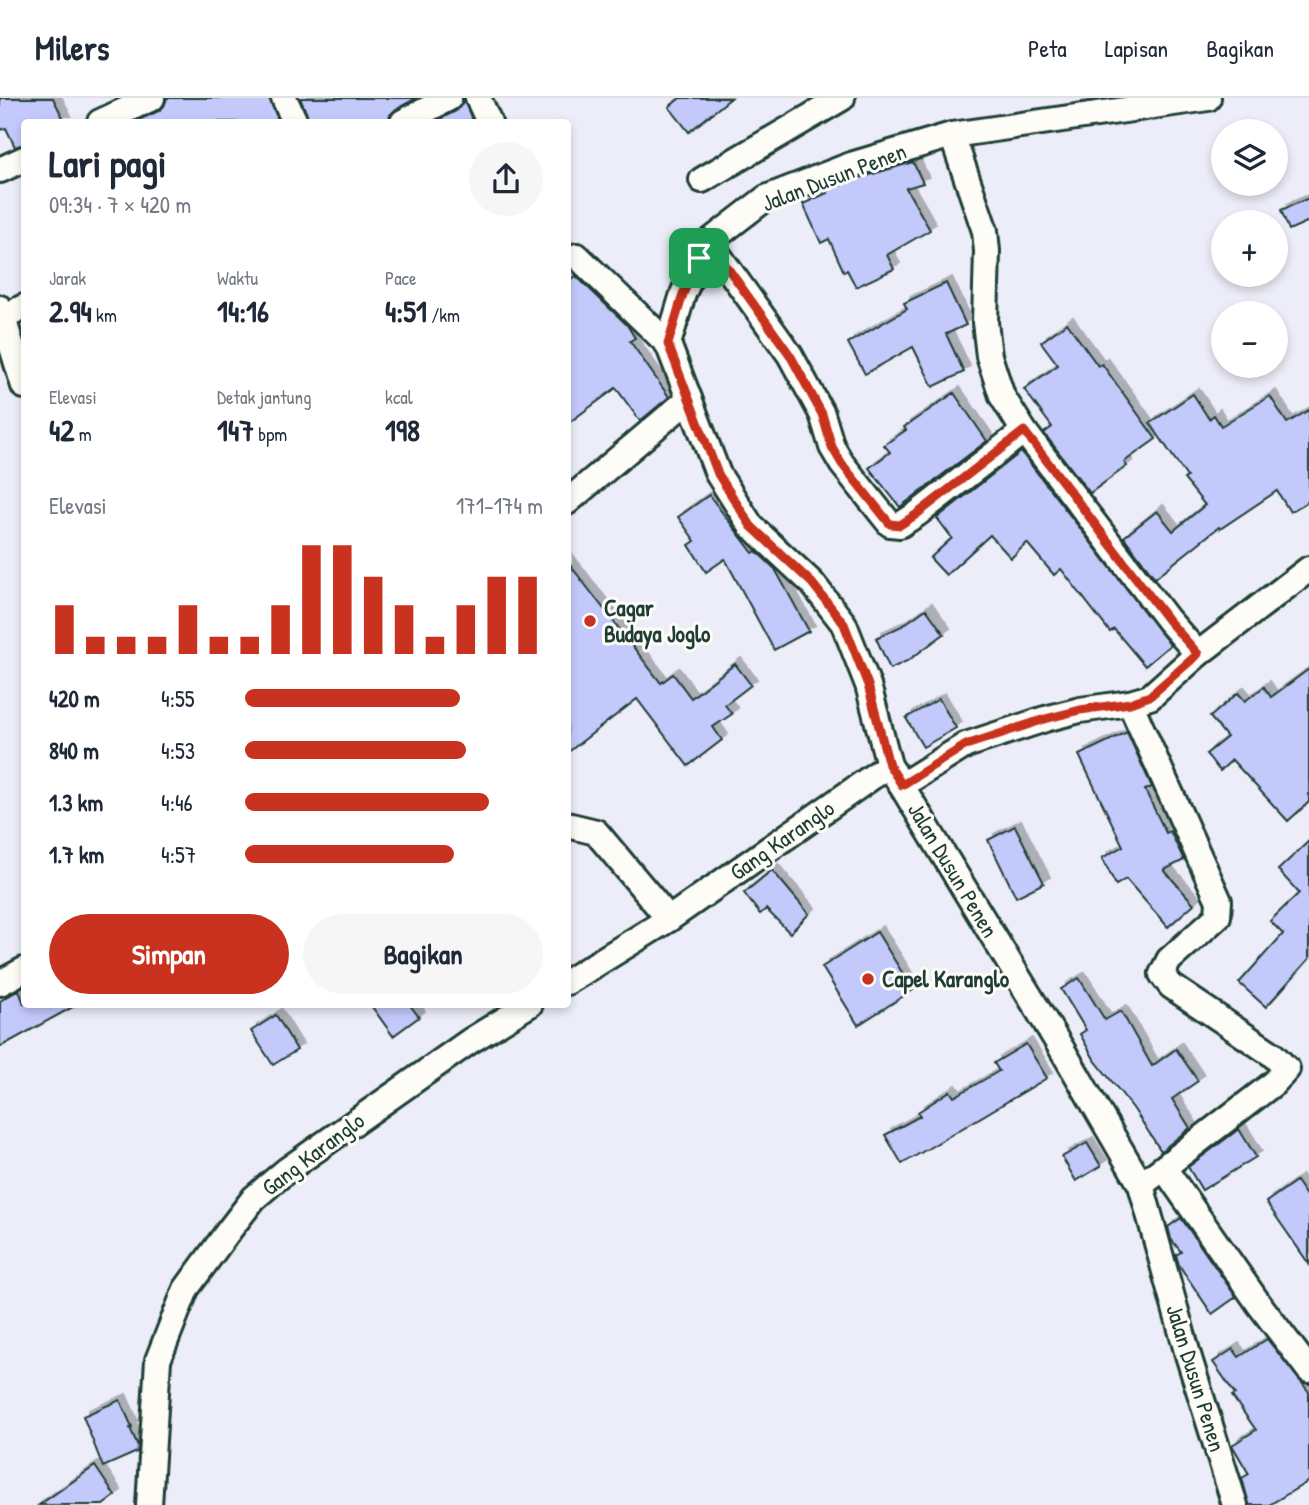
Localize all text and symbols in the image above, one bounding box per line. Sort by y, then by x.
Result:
text: Milers [35,26,109,70]
text: Peta [1028,32,1067,64]
text: Lapisan [1105,32,1168,64]
text: Bagikan [1206,32,1274,64]
map controls [1211,119,1288,378]
button: layers [1211,119,1288,196]
street label: Jalan Dusun Penen [757,135,911,218]
text: Lari pagi [49,137,167,189]
button: share [469,142,543,216]
text: 09:34 · 7 × 420 m [49,189,191,220]
button: + [1211,210,1288,287]
pin [669,228,729,288]
icon: arrive [680,239,718,277]
text: Jarak [49,265,86,291]
text: Waktu [217,265,258,291]
text: Pace [385,265,417,291]
text: 2.94 [49,291,92,331]
text: 14:16 [217,291,269,331]
text: 4:51 [385,291,427,331]
button: − [1211,301,1288,378]
text: km [92,302,117,328]
text: /km [427,302,460,328]
text: Elevasi [49,384,97,410]
text: Detak jantung [217,384,312,410]
text: kcal [385,384,413,410]
text: 42 [49,410,74,450]
text: 147 [217,410,254,450]
text: 198 [385,410,420,450]
text: m [74,421,92,447]
text: bpm [254,421,287,447]
text: Elevasi [49,490,107,521]
text: 171–174 m [456,490,543,521]
place label: Cagar Budaya Joglo [604,592,711,650]
marker: Cagar Budaya Joglo [582,613,598,629]
text: 420 m [49,683,100,714]
text: 4:55 [161,683,194,714]
text: 840 m [49,735,99,766]
text: 4:53 [161,735,195,766]
text: 1.3 km [49,787,103,818]
text: 4:46 [161,787,193,818]
street label: Gang Karanglo [723,792,840,887]
street label: Jalan Dusun Penen [901,796,1006,943]
text: 1.7 km [49,839,104,870]
text: 4:57 [161,839,196,870]
button: Simpan [49,914,289,994]
button: Bagikan [303,914,543,994]
place label: Capel Karanglo [882,963,1010,995]
marker: Capel Karanglo [860,971,876,987]
street label: Gang Karanglo [255,1105,370,1202]
street label: Jalan Dusun Penen [1159,1300,1234,1455]

